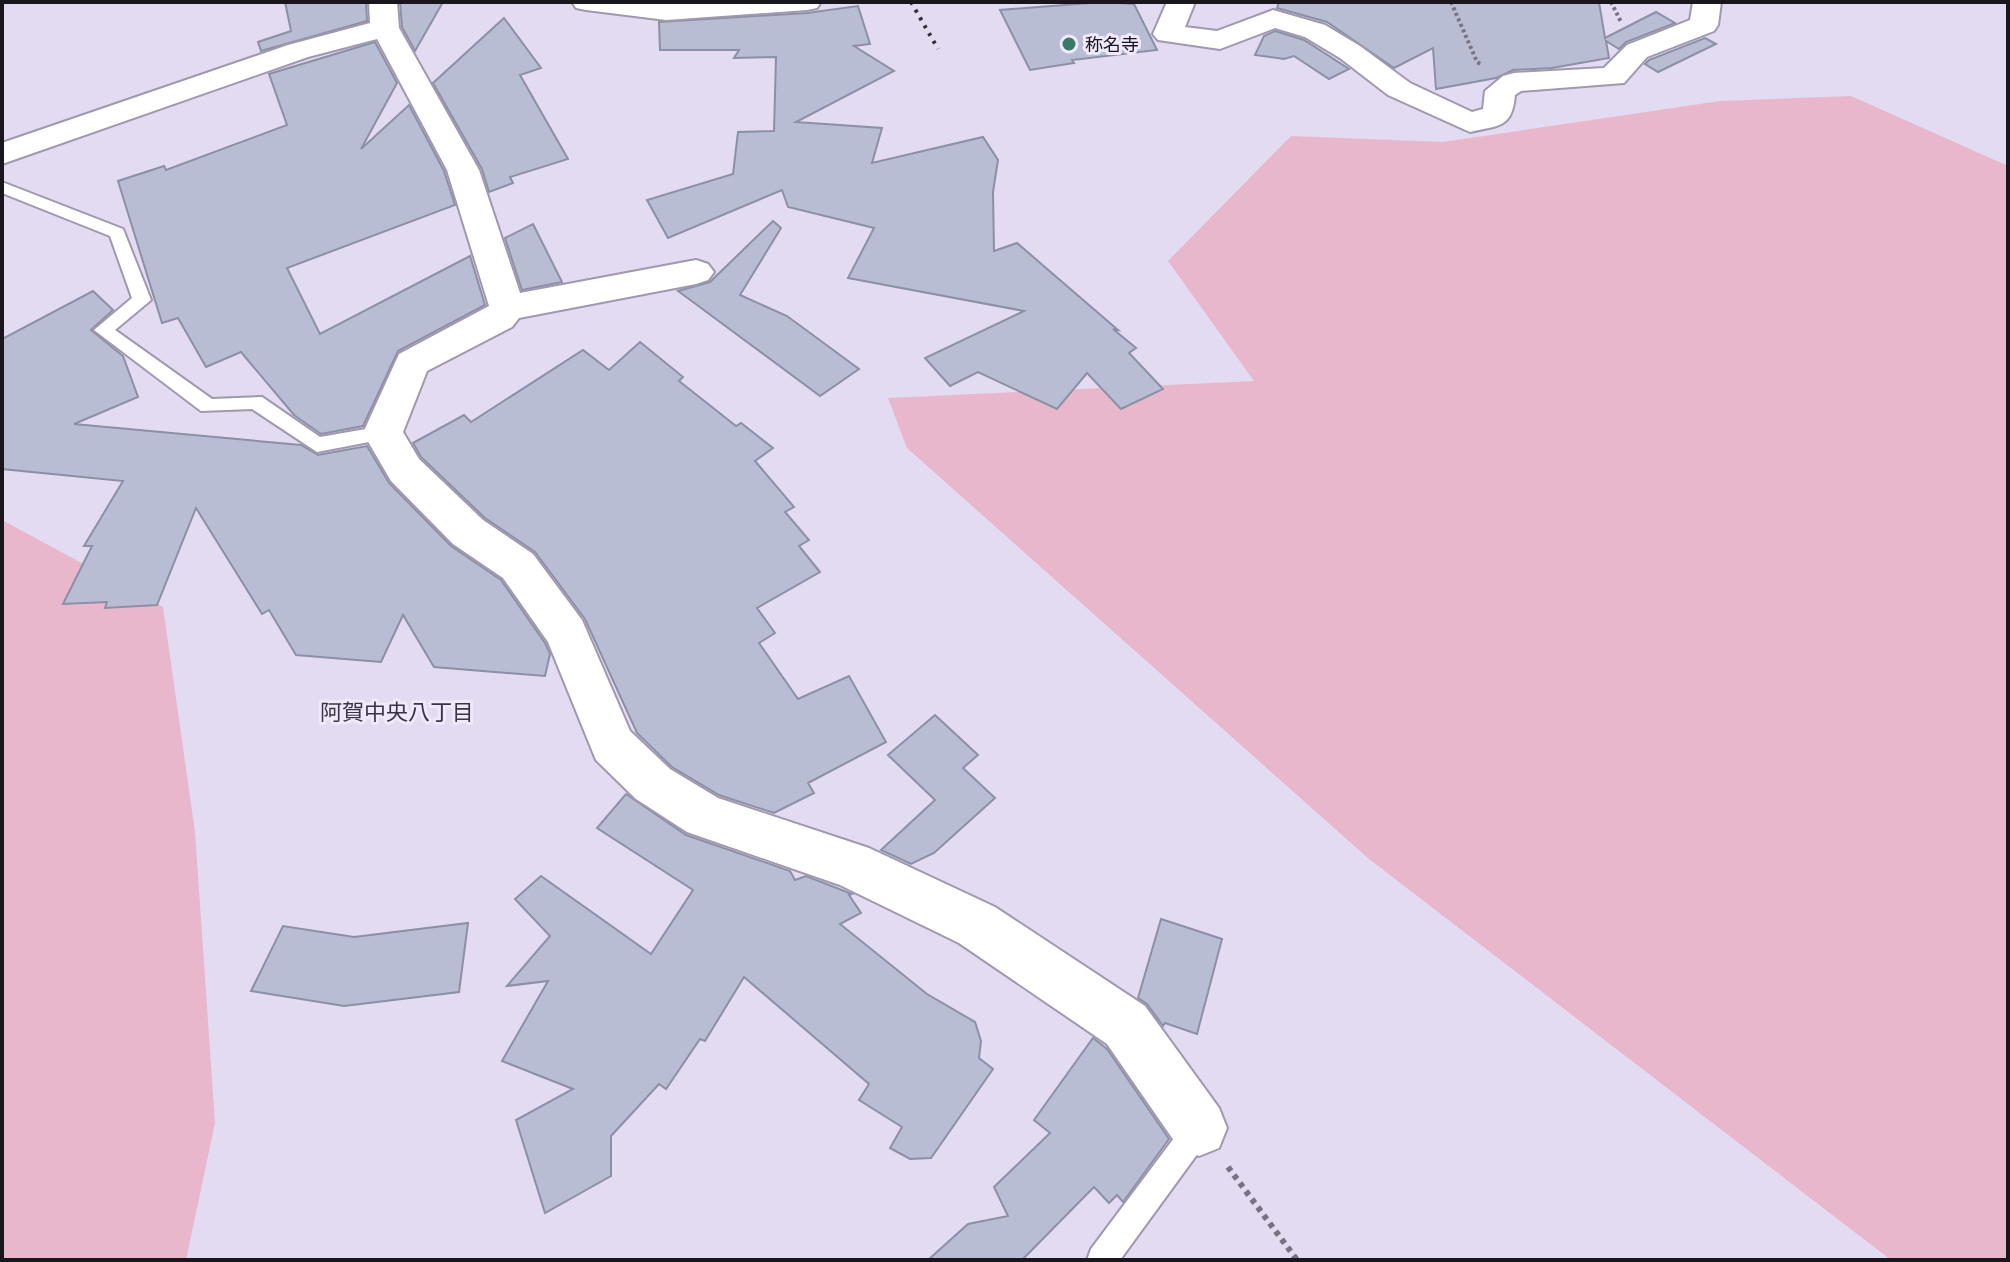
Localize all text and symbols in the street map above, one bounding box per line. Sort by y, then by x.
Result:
place label: 称名寺 [1085,34,1139,55]
marker: 称名寺 [1060,35,1078,53]
district label: 阿賀中央八丁目 [320,700,474,725]

